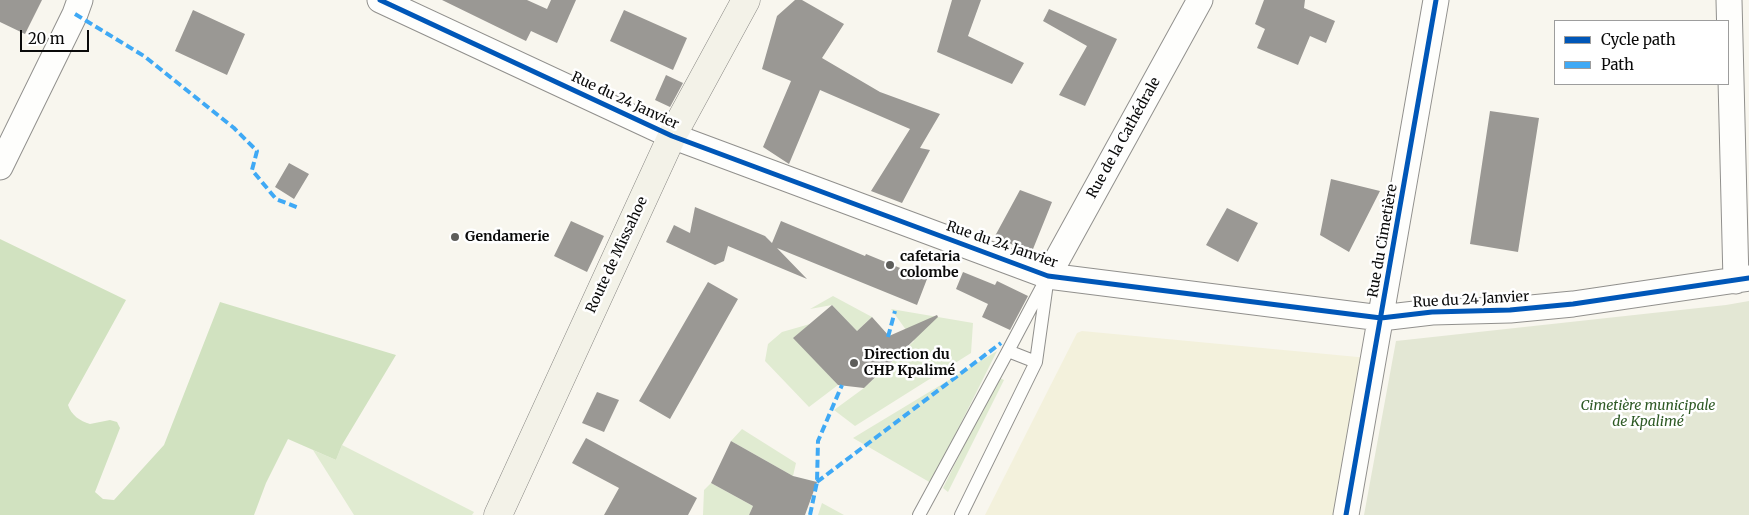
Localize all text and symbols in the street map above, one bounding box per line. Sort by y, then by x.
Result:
scale bar [22,20,91,52]
legend [1554,20,1729,85]
text: 20 m [28,29,65,48]
text: Cycle path [1601,30,1676,49]
text: Path [1601,55,1634,74]
street label: Rue du 24 Janvier [569,69,681,133]
street label: Rue de la Cathédrale [1084,75,1164,201]
street label: Rue du Cimetière [1365,183,1401,299]
street label: Route de Missahoe [583,194,651,316]
street label: Rue du 24 Janvier [944,218,1060,272]
place label: Gendamerie [465,229,549,245]
marker: Gendamerie [449,231,461,243]
place label: cafetaria colombe [900,249,960,282]
marker: cafetaria colombe [884,259,896,271]
street label: Rue du 24 Janvier [1412,289,1530,311]
place label: Direction du CHP Kpalimé [864,347,955,380]
marker: Direction du CHP Kpalimé [848,357,860,369]
park label: Cimetière municipale de Kpalimé [1581,398,1715,431]

